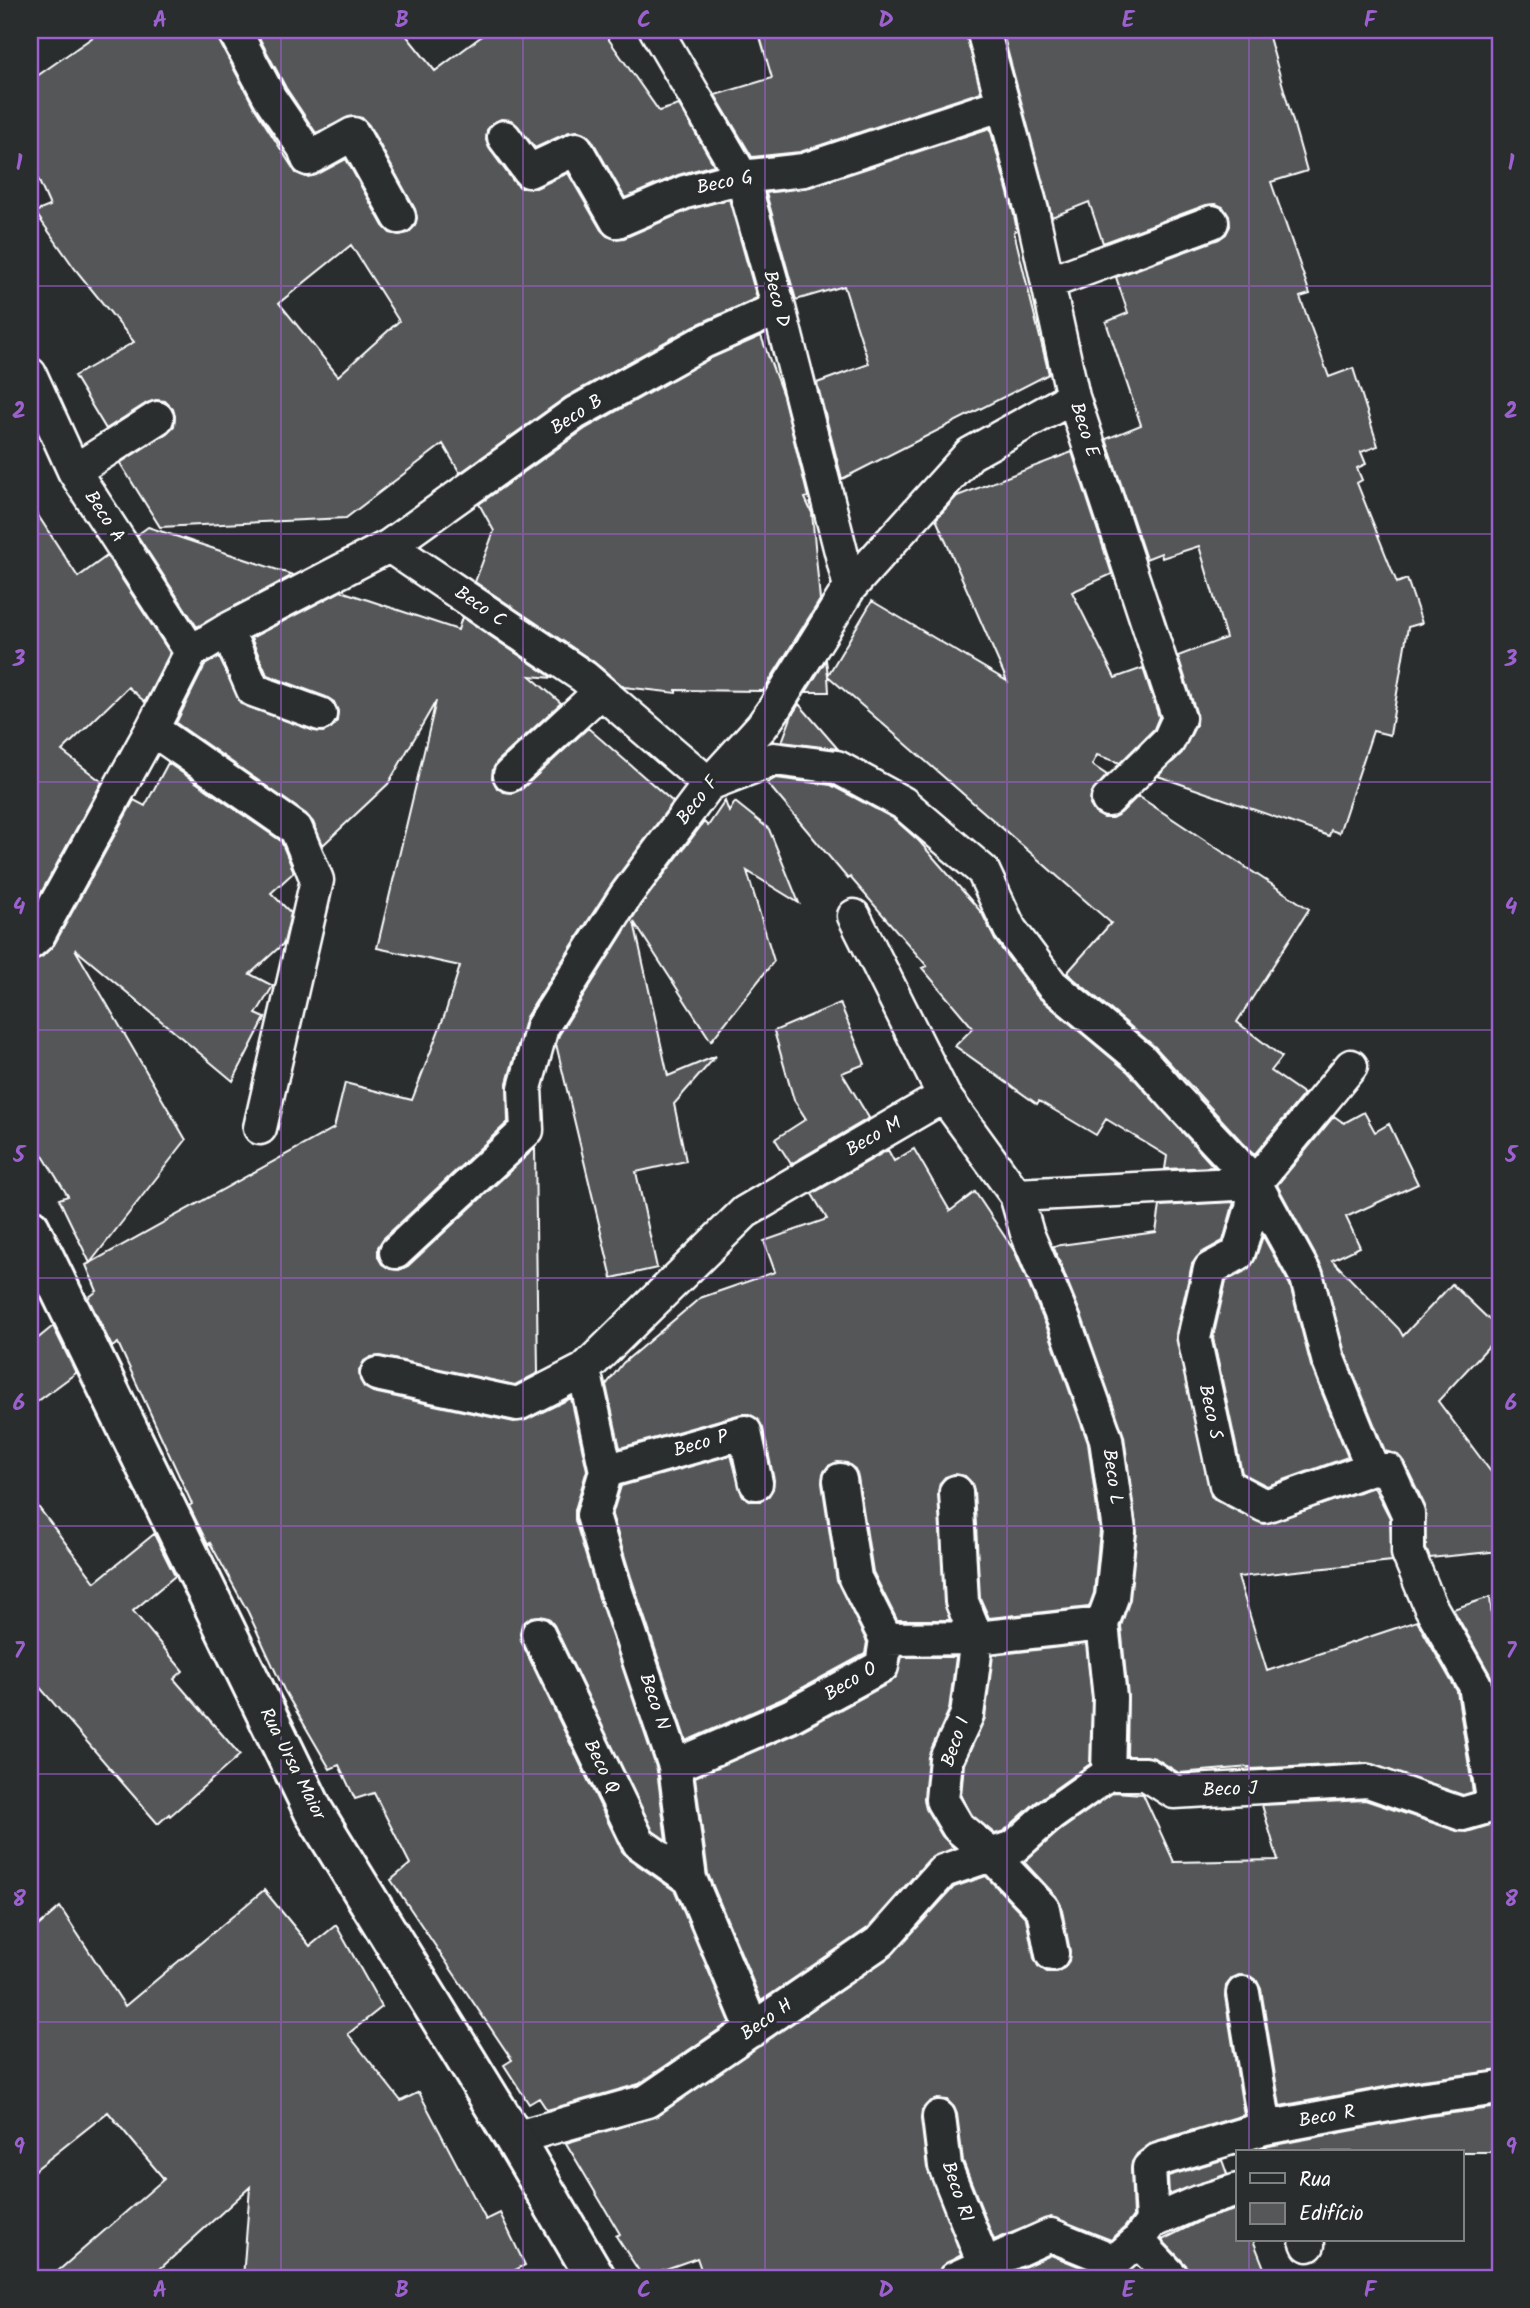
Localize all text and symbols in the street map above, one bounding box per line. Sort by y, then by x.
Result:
text: A [153,3,167,39]
text: B [395,3,409,39]
text: C [637,3,651,39]
text: D [878,3,894,39]
text: E [1122,3,1136,39]
text: F [1364,3,1378,39]
text: 1 [16,146,23,182]
text: 1 [1508,146,1515,182]
street label: Beco G [694,162,756,204]
street label: Beco D [754,267,798,331]
street label: Beco B [545,387,609,443]
text: 2 [12,394,26,430]
text: 2 [1504,394,1518,430]
street label: Beco E [1061,399,1107,462]
street label: Beco A [76,485,132,549]
street label: Beco C [448,579,512,635]
text: 3 [12,642,26,678]
text: 3 [1504,642,1518,678]
street label: Beco F [669,768,728,832]
text: 4 [13,890,26,926]
text: 4 [1505,890,1518,926]
street label: Beco M [840,1109,908,1165]
text: 5 [12,1138,27,1174]
text: 5 [1504,1138,1519,1174]
street label: Beco S [1190,1382,1230,1442]
text: 6 [13,1386,25,1422]
text: 6 [1505,1386,1517,1422]
street label: Beco P [670,1422,733,1466]
street label: Beco L [1093,1447,1131,1507]
text: 7 [14,1634,26,1670]
text: 7 [1506,1634,1518,1670]
street label: Beco O [819,1654,883,1710]
street label: Beco N [630,1670,678,1735]
street label: Rua Ursa Maior [251,1703,334,1827]
street label: Beco I [933,1713,979,1771]
street label: Beco Q [575,1735,627,1799]
street label: Beco J [1202,1774,1259,1806]
text: 8 [12,1882,26,1918]
text: 8 [1504,1882,1518,1918]
street label: Beco H [735,1991,799,2049]
street label: Beco R [1297,2097,1357,2137]
text: 9 [13,2130,25,2166]
text: 9 [1505,2130,1517,2166]
legend [1236,2150,1464,2242]
street label: Beco R1 [933,2158,981,2226]
text: Rua [1299,2164,1331,2197]
text: Edifício [1299,2198,1364,2231]
text: A [153,2273,167,2308]
text: B [395,2273,409,2308]
text: C [637,2273,651,2308]
text: D [878,2273,894,2308]
text: E [1122,2273,1136,2308]
text: F [1364,2273,1378,2308]

